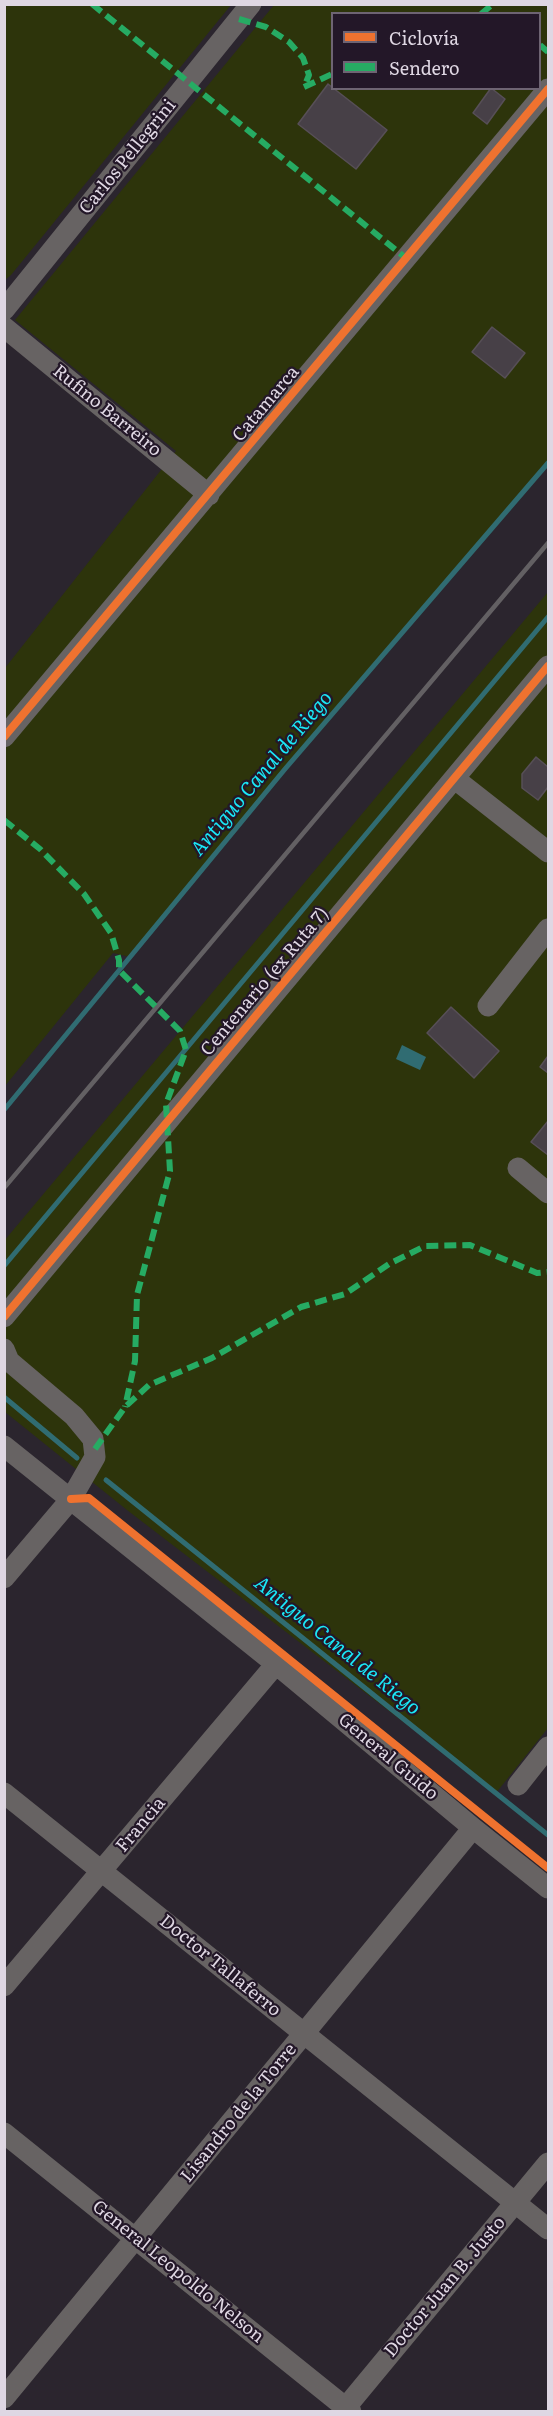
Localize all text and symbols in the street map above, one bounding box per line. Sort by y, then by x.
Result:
legend [331,12,541,90]
text: Ciclovía [389,24,459,51]
text: Sendero [389,54,460,81]
street label: Carlos Pellegrini [75,95,181,219]
street label: Rufino Barreiro [48,361,166,461]
street label: Catamarca [228,362,304,446]
water label: Antiguo Canal de Riego [186,687,338,861]
street label: Centenario (ex Ruta 7) [197,903,333,1061]
water label: Antiguo Canal de Riego [249,1571,425,1721]
street label: General Guido [334,1709,442,1805]
street label: Francia [112,1793,170,1857]
street label: Doctor Tallaferro [155,1910,285,2022]
street label: Lisandro de la Torre [176,2039,302,2187]
street label: General Leopoldo Nelson [88,2196,268,2348]
street label: Doctor Juan B. Justo [380,2212,510,2362]

